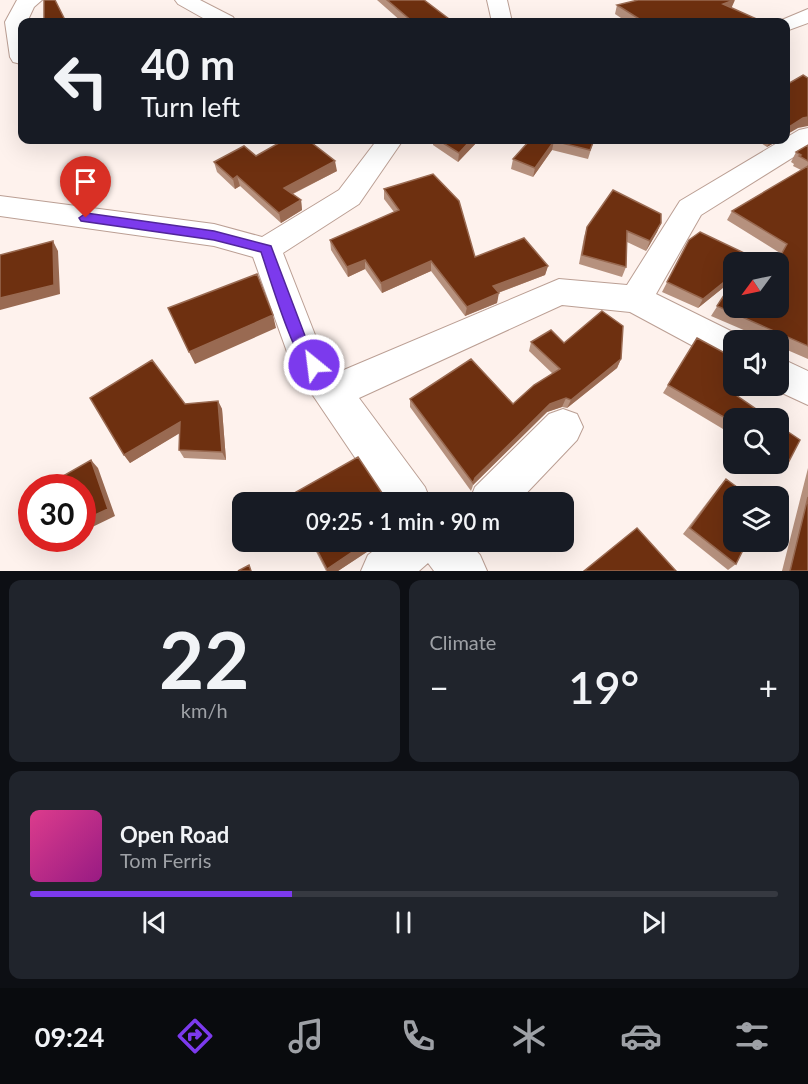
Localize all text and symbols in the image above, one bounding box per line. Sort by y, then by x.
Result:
text: 40 m [141,39,235,89]
icon: left [42,42,120,120]
text: Turn left [141,90,240,123]
pin [60,156,111,218]
icon: arrive [69,165,102,198]
north arrow [723,252,789,318]
map controls [723,252,789,552]
button: sound [723,330,789,396]
position arrow [282,333,346,397]
button: search [723,408,789,474]
speed limit sign: 30 [18,474,96,552]
button: layers [723,486,789,552]
text: 09:25 · 1 min · 90 m [306,508,500,535]
text: 22 [159,612,249,706]
text: Climate [430,630,496,654]
text: 19° [568,660,639,714]
text: − [430,667,449,707]
text: + [759,667,778,707]
text: km/h [181,698,228,722]
text: Open Road [120,821,229,848]
text: Tom Ferris [120,848,211,872]
icon: previous [138,906,171,939]
icon: pause [387,906,420,939]
icon: next [637,906,670,939]
icon: directions [174,1015,216,1057]
icon: music [285,1015,327,1057]
icon: phone [397,1015,439,1057]
icon: climate [508,1015,550,1057]
icon: car [620,1015,662,1057]
icon: filters [731,1015,773,1057]
text: 09:24 [35,1020,104,1053]

